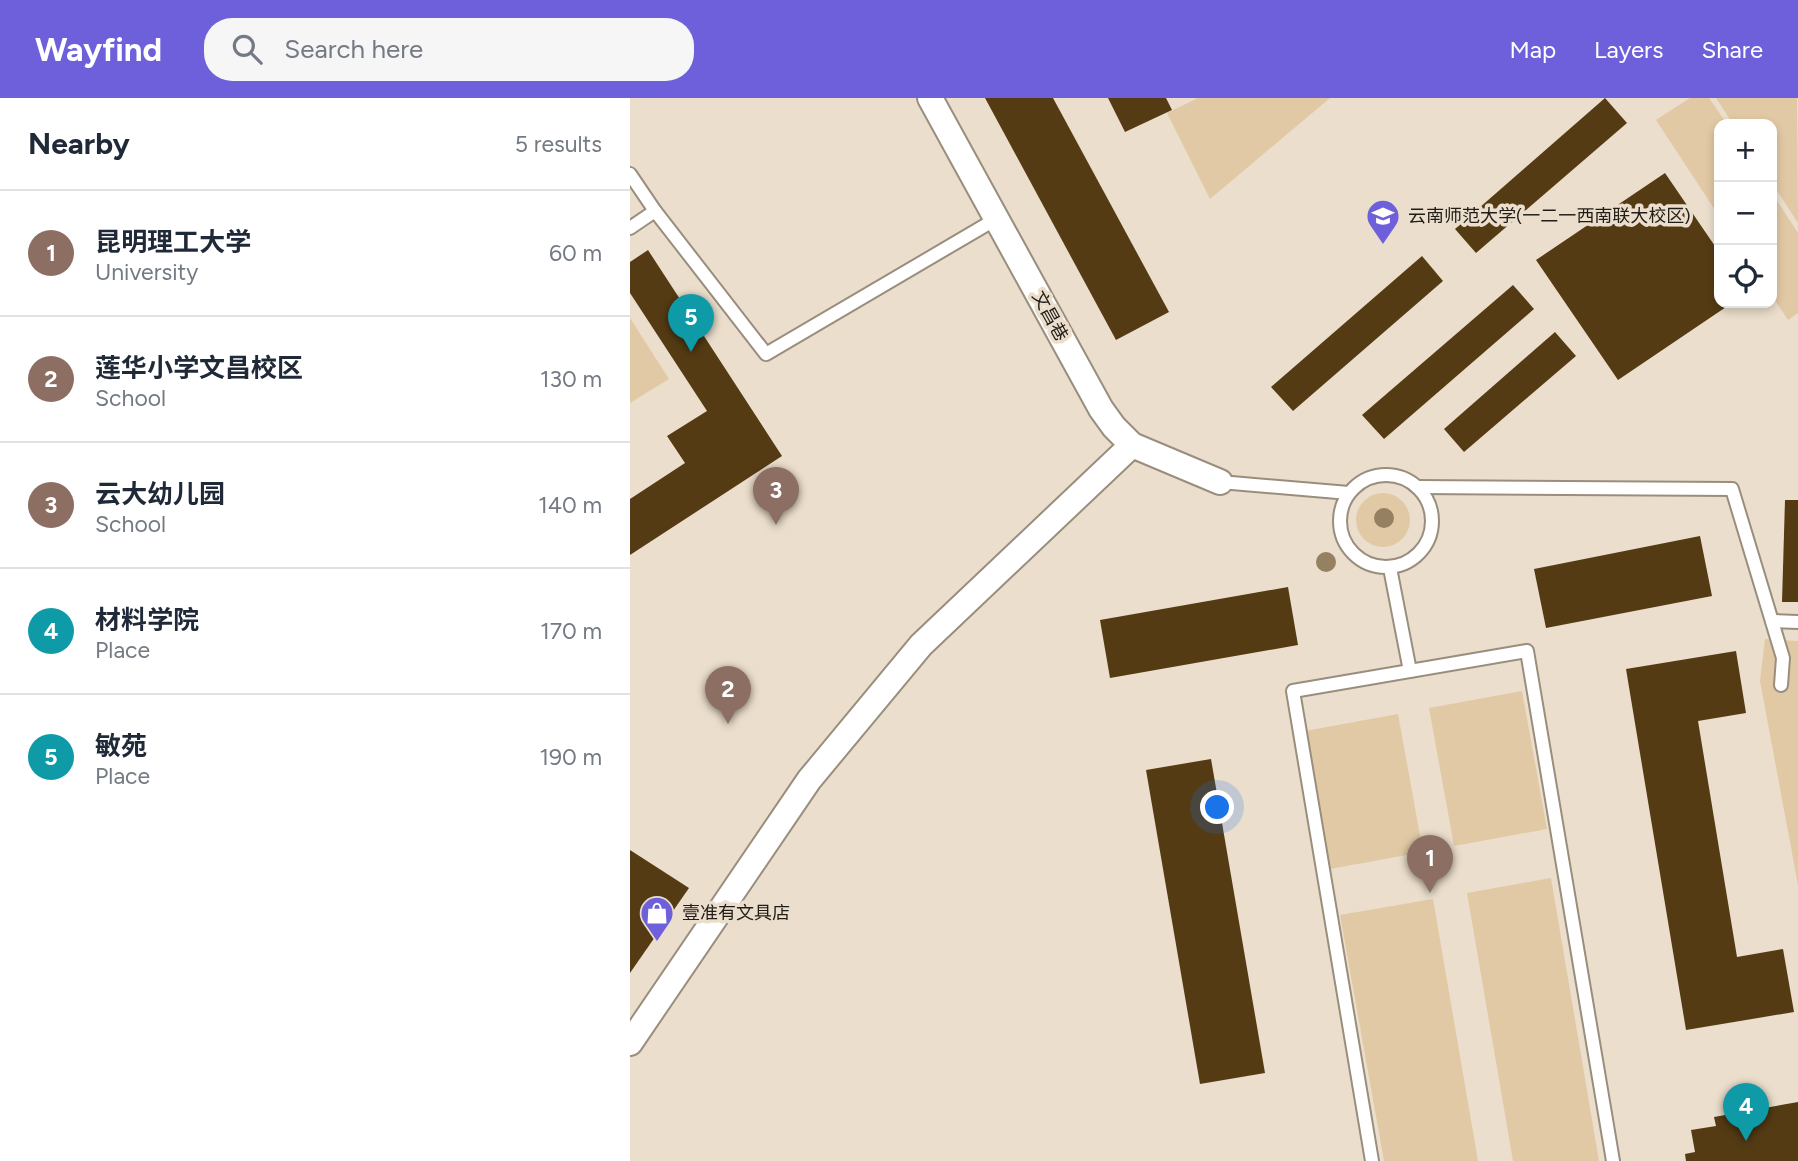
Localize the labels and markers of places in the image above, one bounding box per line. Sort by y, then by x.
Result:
school or university icon: 云南师范大学(一二一西南联大校区) [1364,197,1402,246]
place label: 云南师范大学(一二一西南联大校区) [1408,205,1691,227]
pin: 5 [668,294,714,352]
pin: 3 [753,467,799,525]
pin: 2 [705,666,751,724]
pin: 1 [1407,835,1453,893]
shop icon: 壹准有文具店 [638,894,676,943]
place label: 壹准有文具店 [682,902,790,924]
pin: 4 [1723,1083,1769,1141]

